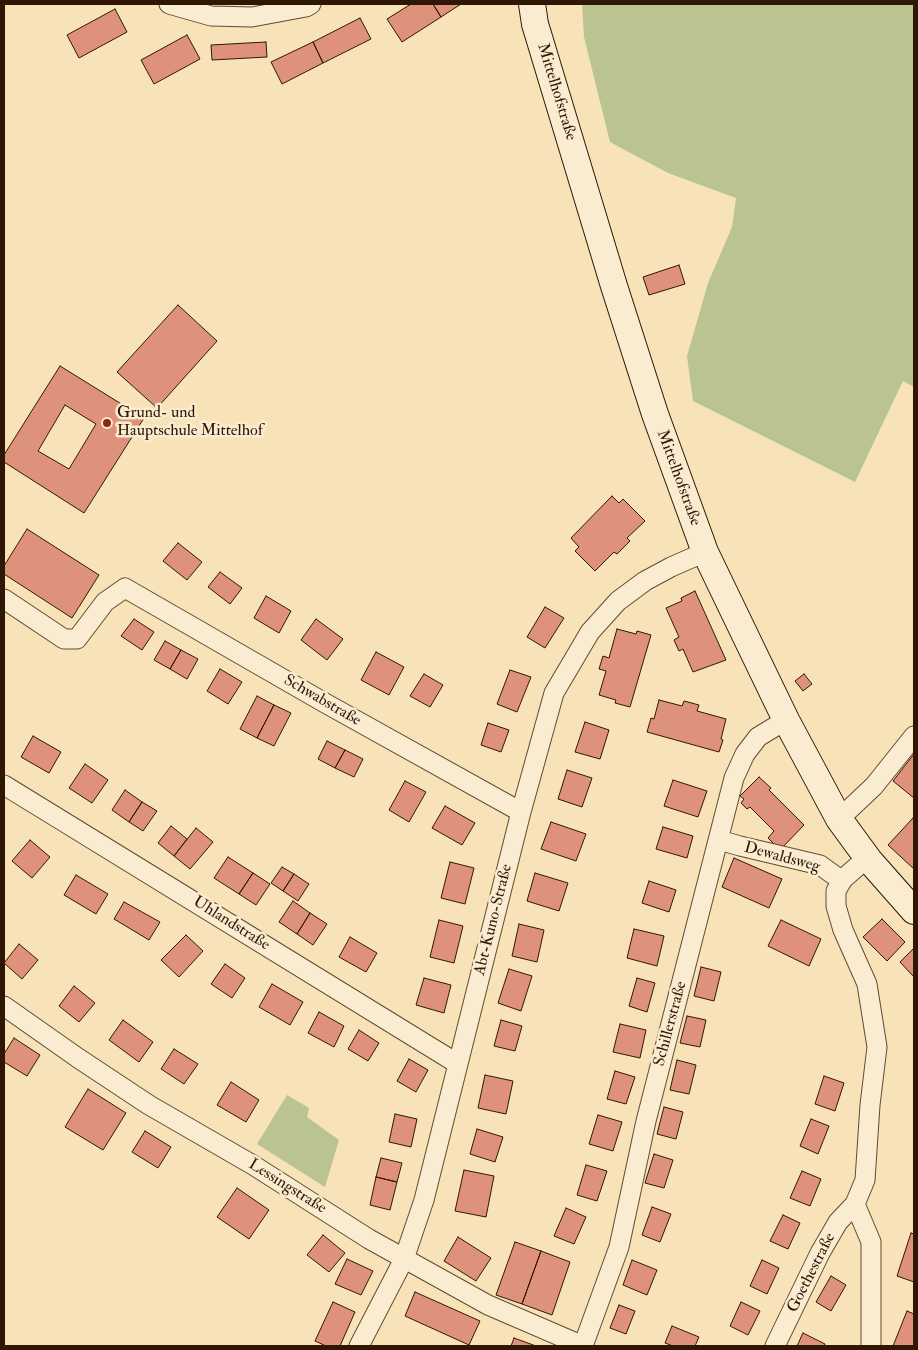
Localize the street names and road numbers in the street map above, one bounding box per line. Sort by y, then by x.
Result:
street label: Mittelhofstraße [532,41,580,143]
street label: Mittelhofstraße [652,427,704,529]
street label: Schwabstraße [280,671,364,731]
street label: Dewaldsweg [742,839,822,877]
street label: Abt-Kuno-Straße [471,862,517,978]
street label: Uhlandstraße [189,893,273,955]
street label: Schillerstraße [650,979,692,1069]
street label: Lessingstraße [245,1155,329,1219]
street label: Goethestraße [784,1230,840,1316]

